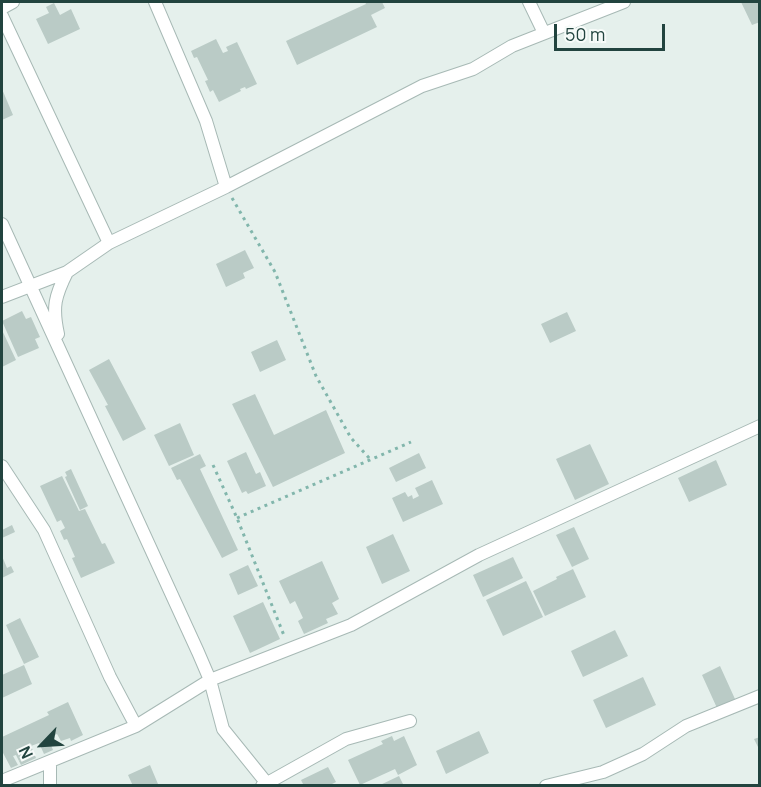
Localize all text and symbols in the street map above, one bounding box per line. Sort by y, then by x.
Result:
scale bar [557,12,668,50]
text: 50 m [565,22,605,46]
north arrow [12,715,72,775]
text: N [13,743,38,762]

